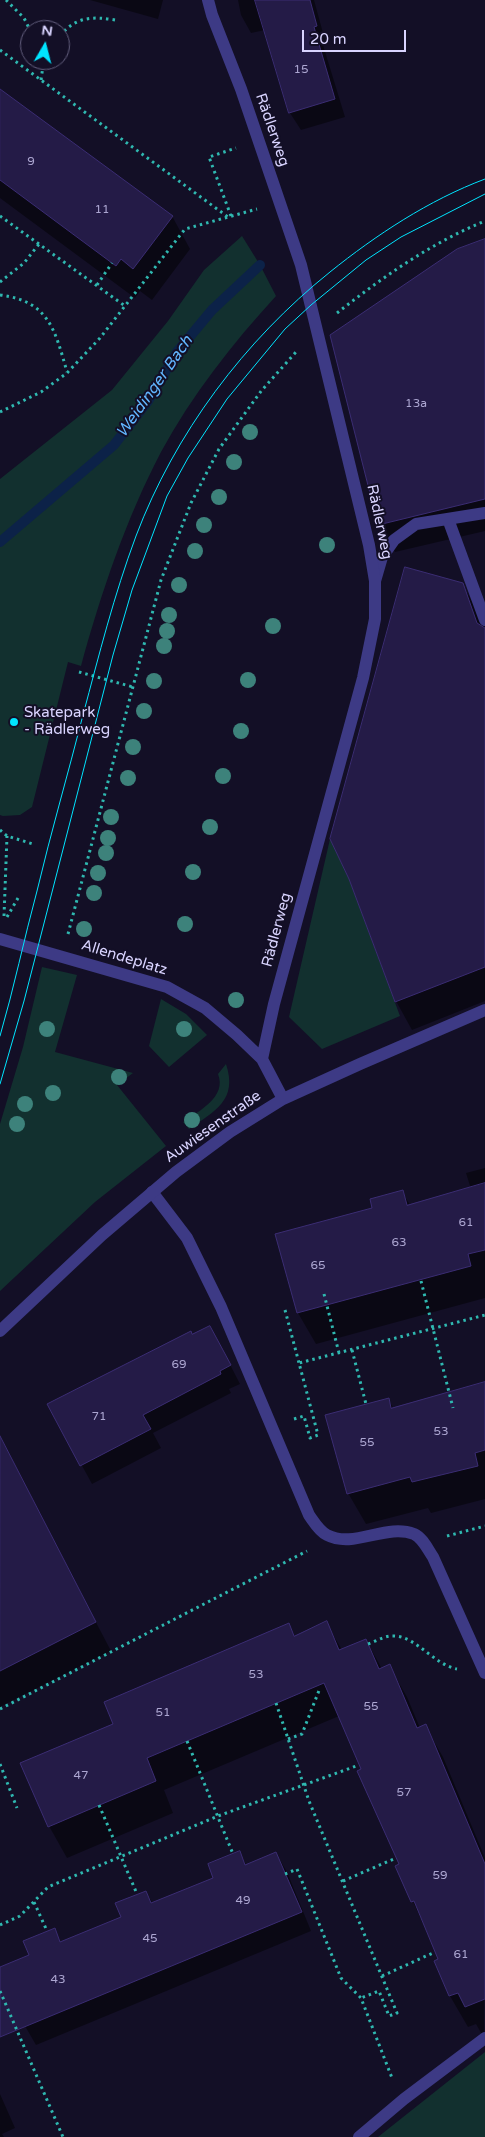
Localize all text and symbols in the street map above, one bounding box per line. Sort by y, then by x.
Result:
north arrow [20,20,70,70]
scale bar [305,20,409,52]
text: N [40,21,54,40]
text: 20 m [310,30,347,48]
house number: 15 [293,63,309,77]
street label: Rädlerweg [251,91,293,169]
house number: 9 [27,155,35,169]
house number: 11 [94,203,110,217]
water label: Weidinger Bach [113,332,197,442]
house number: 13a [405,397,427,411]
street label: Rädlerweg [362,483,396,561]
place label: Skatepark - Rädlerweg [24,704,110,739]
marker: Skatepark - Rädlerweg [8,716,20,728]
street label: Rädlerweg [258,891,296,969]
street label: Allendeplatz [79,936,169,980]
street label: Auwiesenstraße [161,1087,265,1167]
house number: 61 [458,1216,474,1230]
house number: 63 [391,1236,407,1250]
house number: 65 [310,1259,326,1273]
house number: 69 [171,1358,187,1372]
house number: 71 [91,1410,107,1424]
house number: 53 [433,1425,449,1439]
house number: 55 [359,1436,375,1450]
house number: 53 [248,1668,264,1682]
house number: 55 [363,1700,379,1714]
house number: 51 [155,1706,171,1720]
house number: 47 [73,1769,89,1783]
house number: 57 [396,1786,412,1800]
house number: 59 [432,1869,448,1883]
house number: 49 [235,1894,251,1908]
house number: 45 [142,1932,158,1946]
house number: 61 [453,1948,469,1962]
house number: 43 [50,1973,66,1987]

